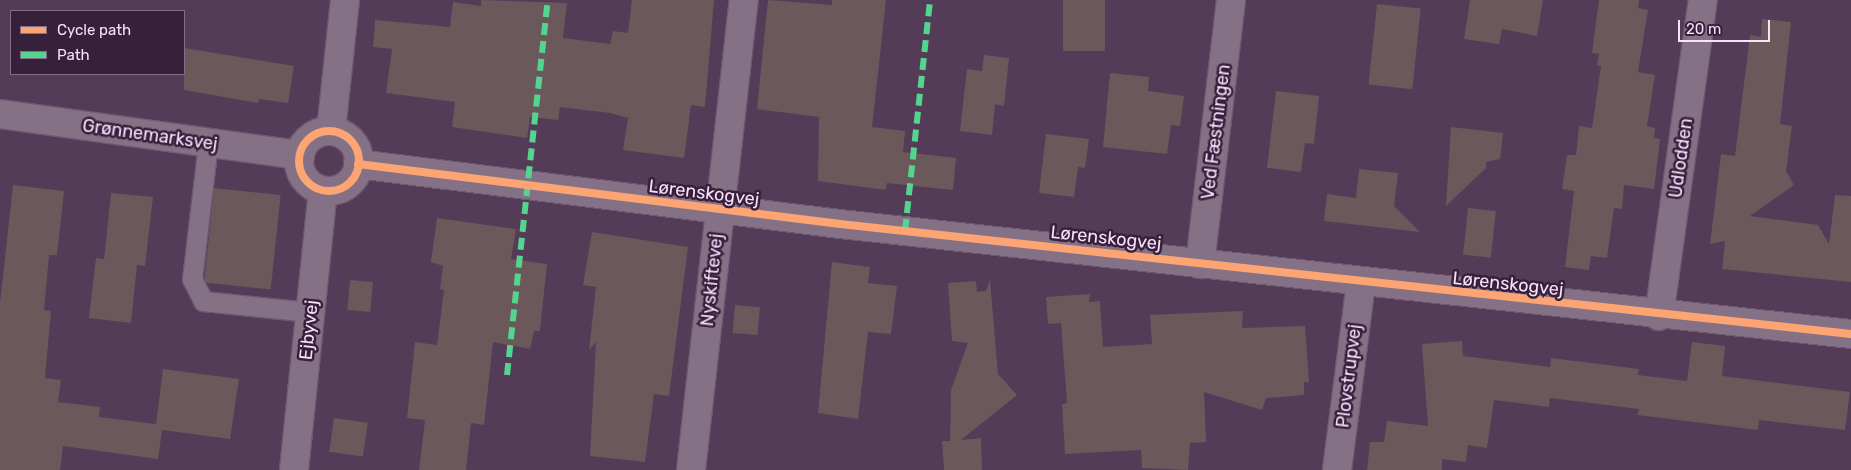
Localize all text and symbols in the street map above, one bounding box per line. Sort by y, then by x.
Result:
legend [10,10,185,75]
scale bar [1681,10,1774,42]
text: 20 m [1686,20,1721,38]
text: Cycle path [57,21,131,39]
text: Path [57,46,90,64]
street label: Ved Fæstningen [1197,63,1235,201]
street label: Grønnemarksvej [81,115,219,155]
street label: Udlodden [1665,117,1697,199]
street label: Lørenskogvej [647,175,761,211]
street label: Lørenskogvej [1050,221,1162,255]
street label: Nyskiftevej [696,233,728,327]
street label: Lørenskogvej [1452,267,1564,301]
street label: Ejbyvej [295,299,323,361]
street label: Plovstrupvej [1332,323,1366,429]

